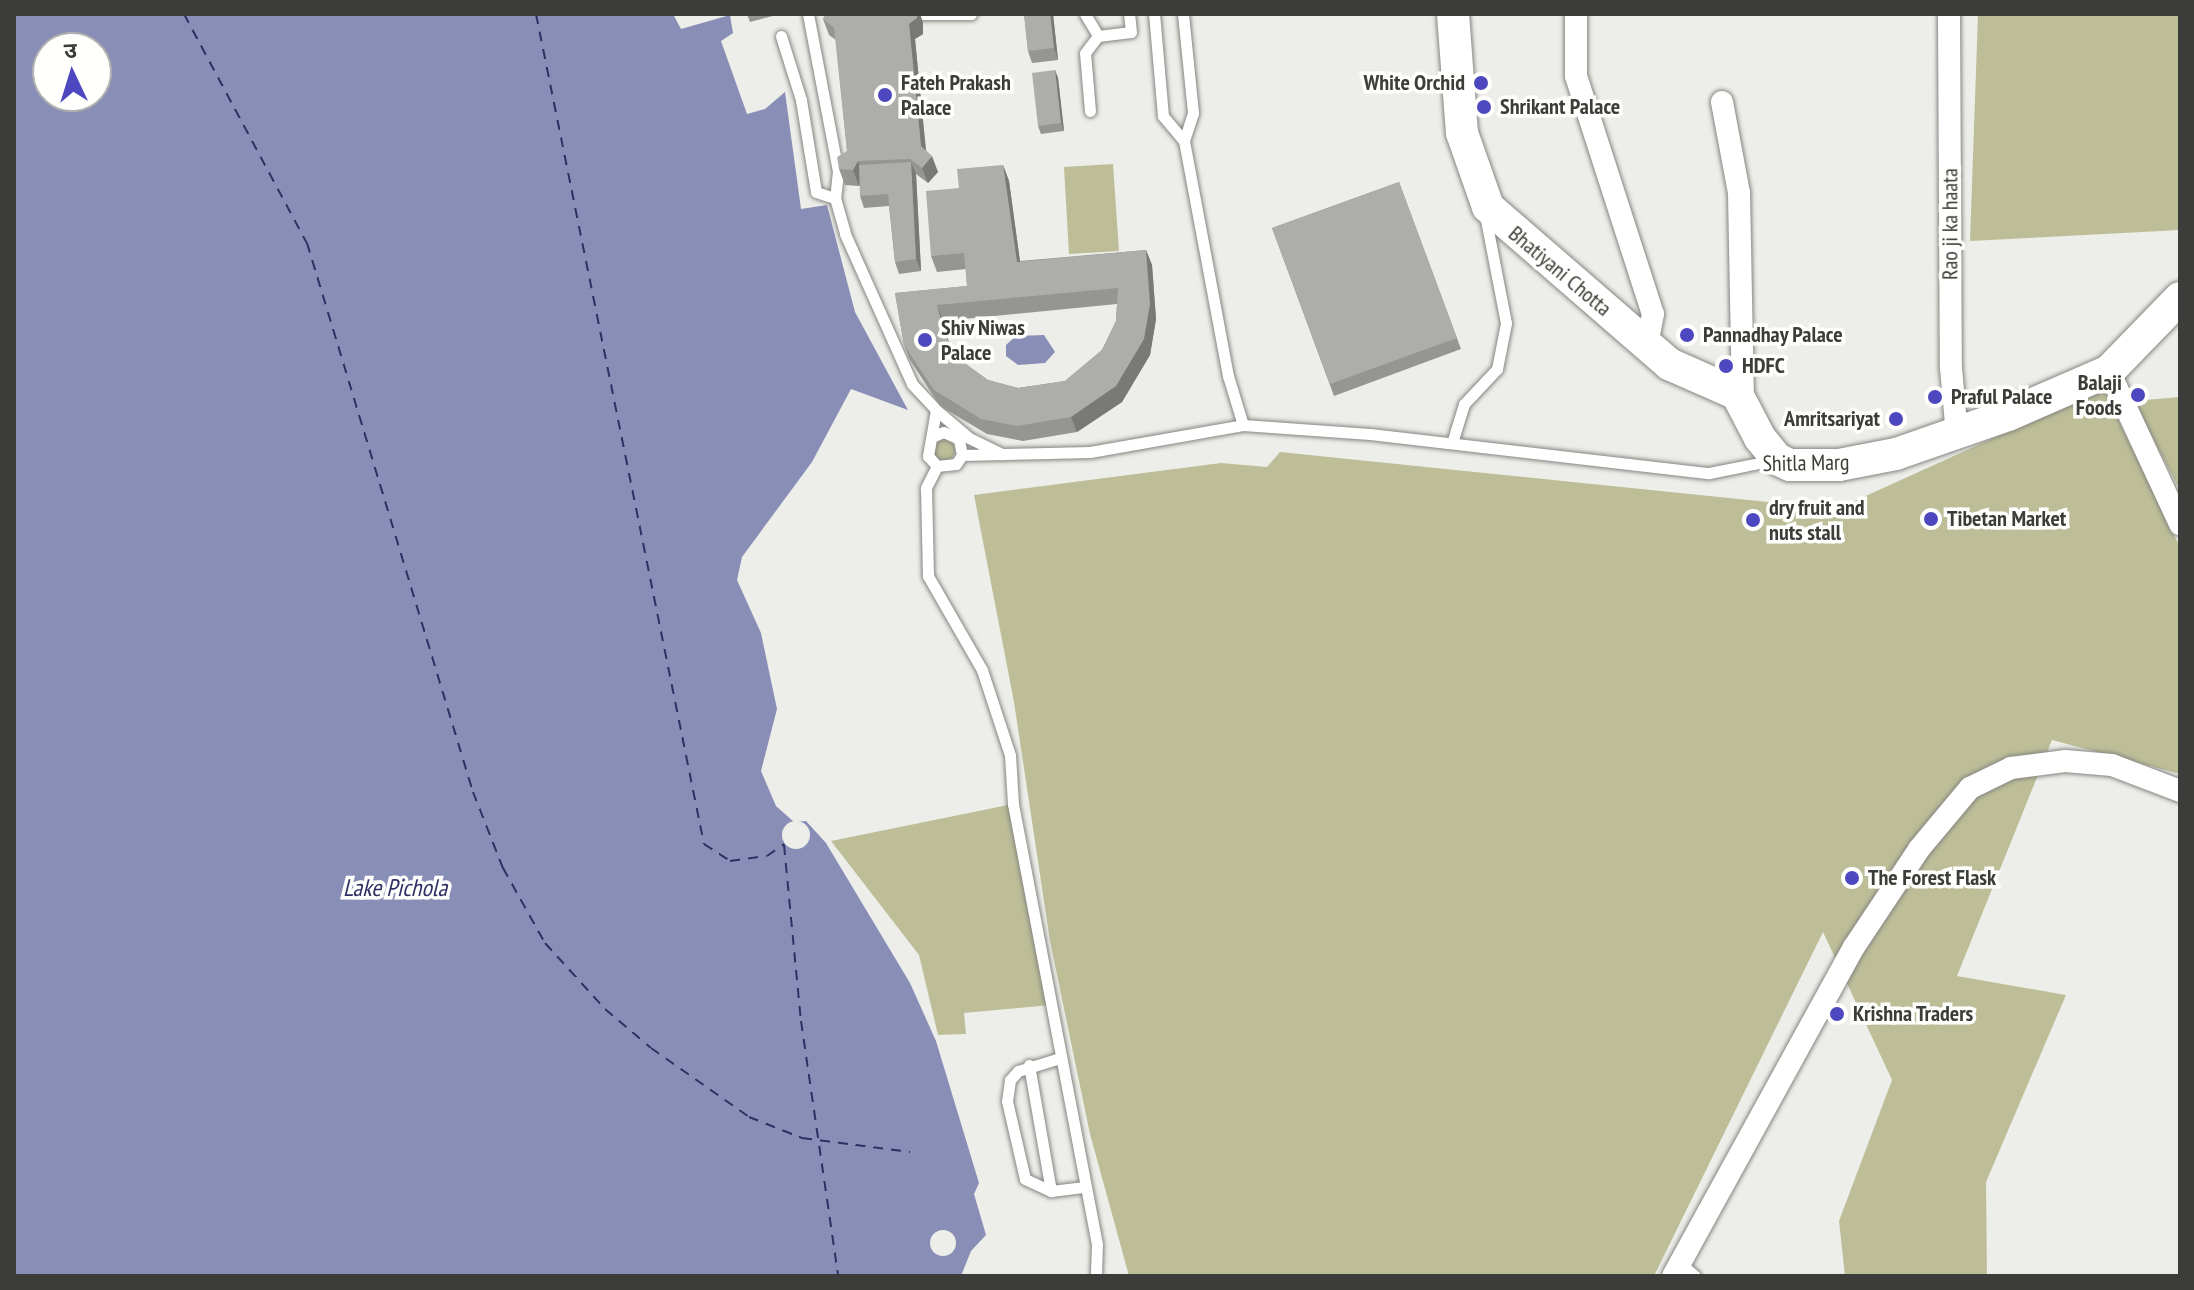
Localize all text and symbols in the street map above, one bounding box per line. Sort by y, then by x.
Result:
north arrow [32,32,112,112]
text: उ [63,36,78,64]
place label: Fateh Prakash Palace [901,69,1011,120]
place label: White Orchid [1363,70,1465,96]
marker: White Orchid [1472,74,1490,92]
marker: Fateh Prakash Palace [876,86,894,104]
place label: Shrikant Palace [1500,94,1620,120]
marker: Shrikant Palace [1475,98,1493,116]
street label: Rao ji ka haata [1937,168,1963,280]
street label: Bhatiyani Chotta [1503,220,1617,322]
place label: Shiv Niwas Palace [941,314,1026,366]
place label: Pannadhay Palace [1703,322,1843,348]
marker: Pannadhay Palace [1678,326,1696,344]
marker: Shiv Niwas Palace [916,331,934,349]
place label: HDFC [1742,353,1785,379]
marker: HDFC [1717,357,1735,375]
place label: Balaji Foods [2076,369,2122,420]
place label: Praful Palace [1951,384,2052,410]
marker: Balaji Foods [2129,386,2147,404]
marker: Praful Palace [1926,388,1944,406]
place label: Amritsariyat [1784,406,1880,432]
marker: Amritsariyat [1887,410,1905,428]
street label: Shitla Marg [1762,449,1850,477]
place label: dry fruit and nuts stall [1769,494,1865,546]
place label: Tibetan Market [1947,506,2066,532]
marker: Tibetan Market [1922,510,1940,528]
marker: dry fruit and nuts stall [1744,511,1762,529]
place label: The Forest Flask [1868,865,1996,891]
marker: The Forest Flask [1843,869,1861,887]
water label: Lake Pichola [343,874,447,902]
place label: Krishna Traders [1853,1001,1974,1027]
marker: Krishna Traders [1828,1005,1846,1023]

